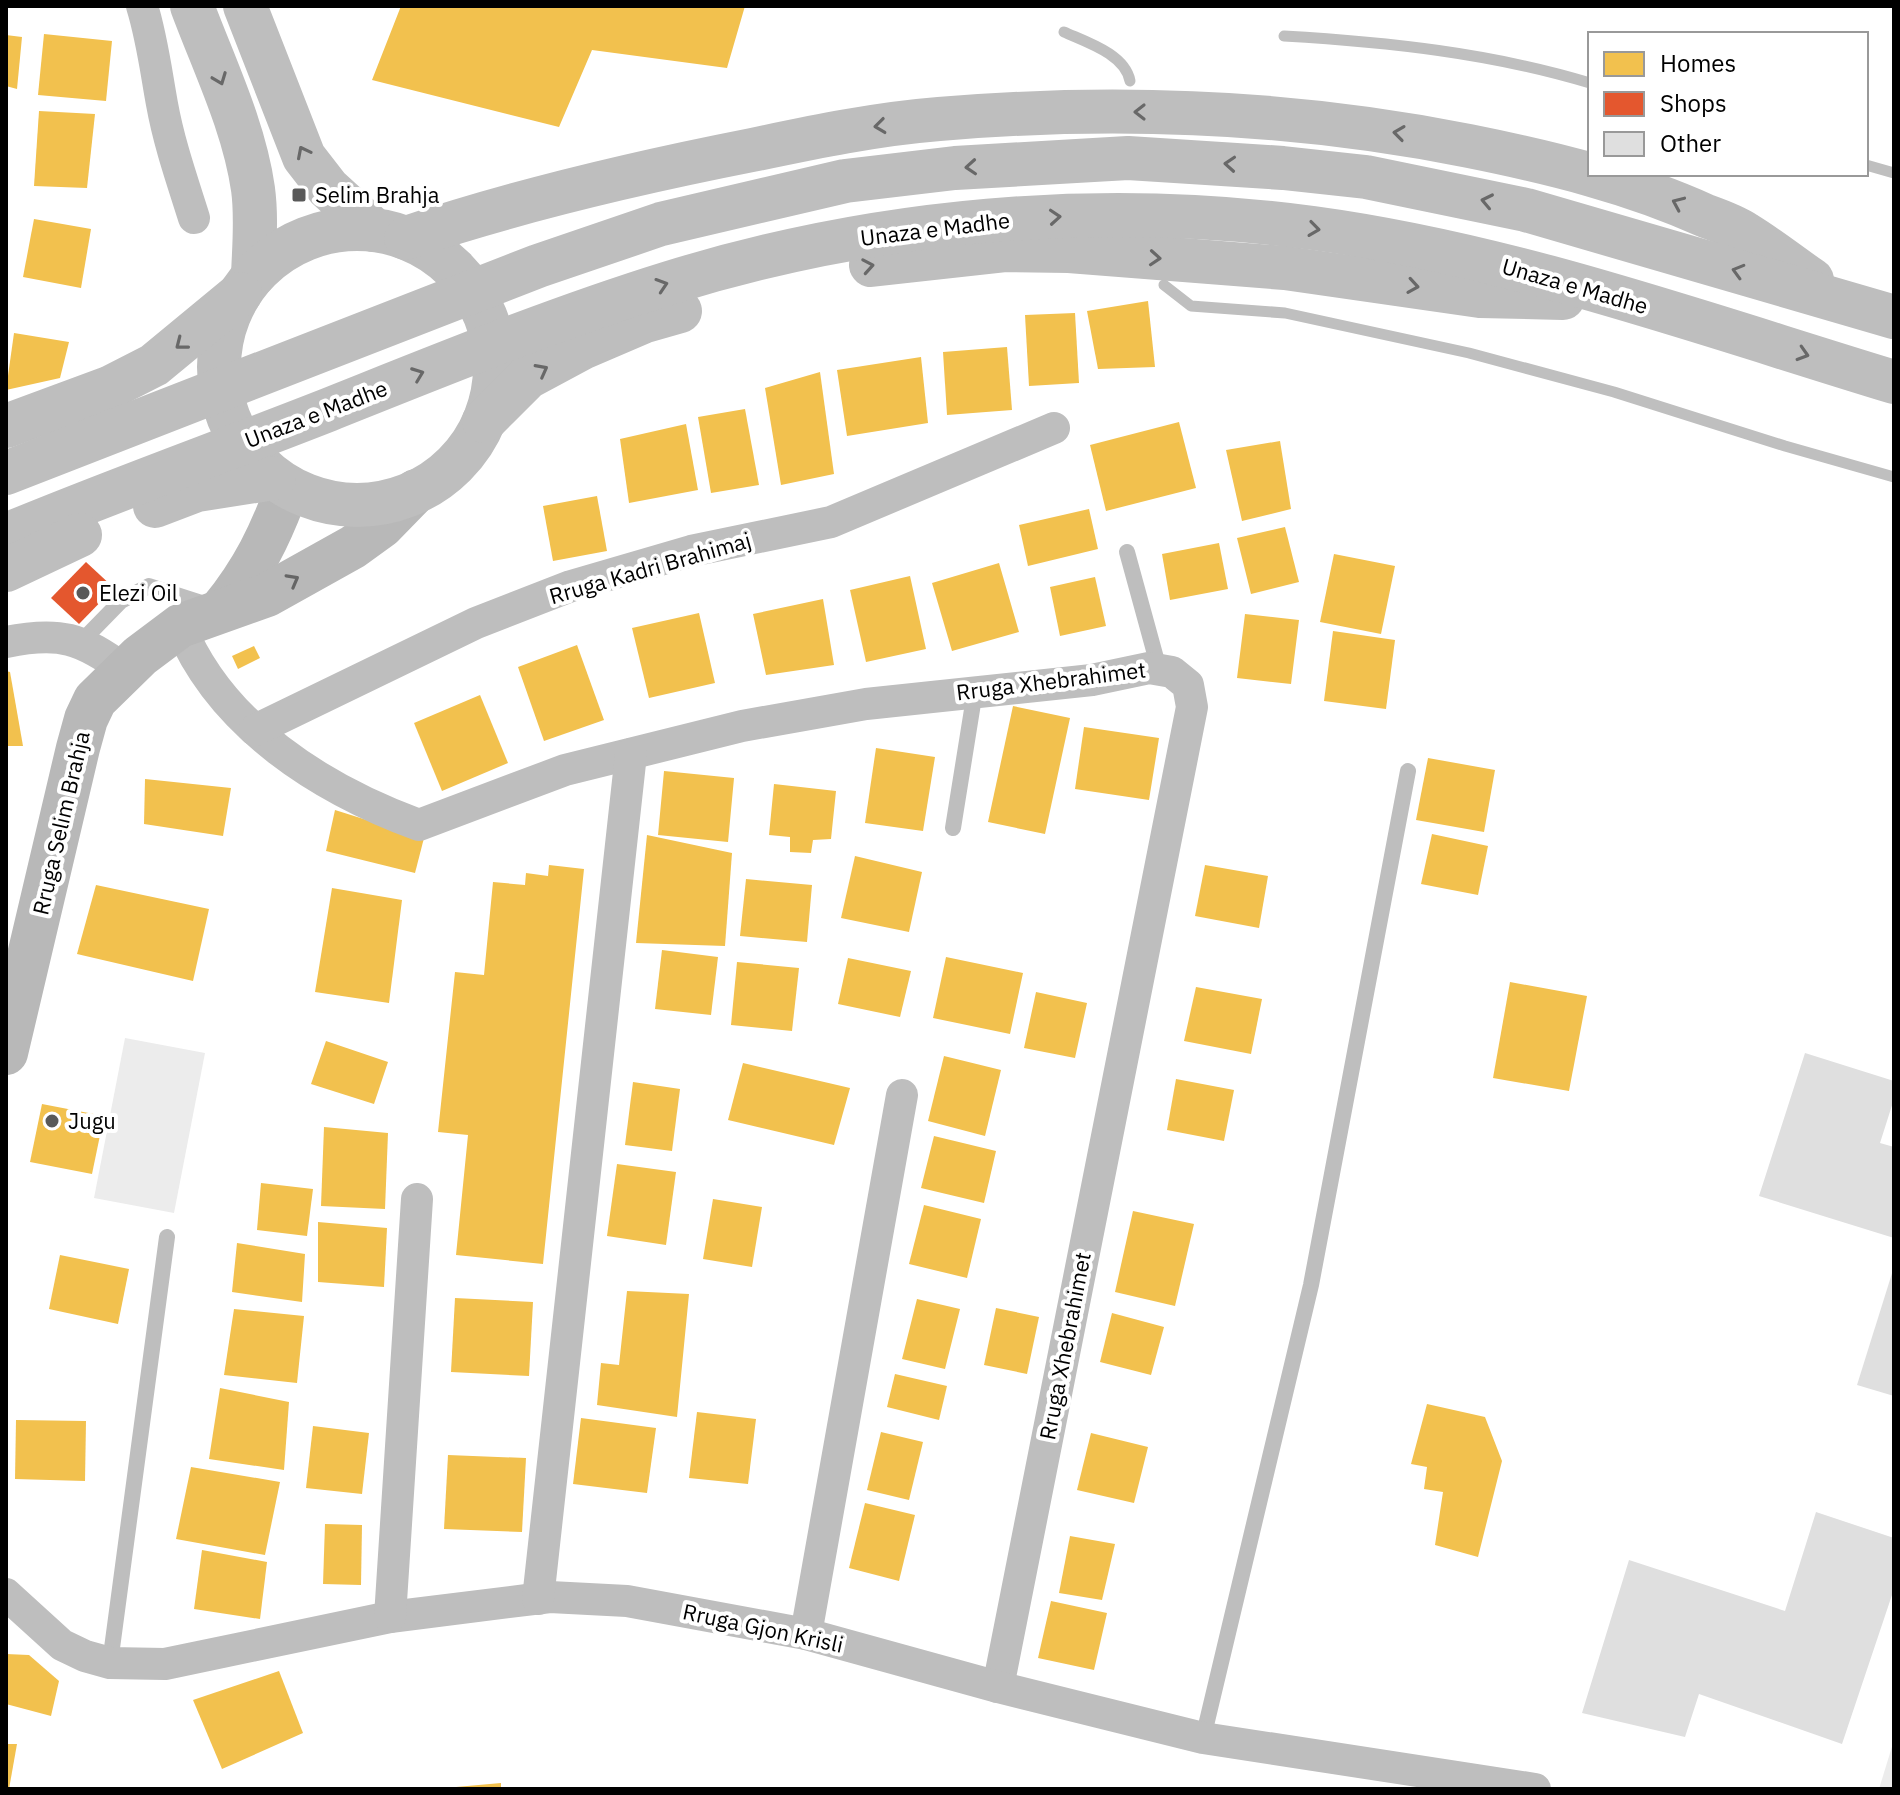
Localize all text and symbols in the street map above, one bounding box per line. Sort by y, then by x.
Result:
legend [1588,32,1868,176]
text: Homes [1660,47,1736,79]
one-way arrow [210,71,227,85]
text: Shops [1660,87,1727,119]
one-way arrow [1133,103,1146,121]
one-way arrow [874,118,887,135]
one-way arrow [1392,125,1405,142]
text: Other [1660,127,1721,159]
one-way arrow [298,146,313,160]
one-way arrow [1224,155,1237,172]
one-way arrow [964,158,977,175]
place label: Selim Brahja [315,180,440,209]
marker: Selim Brahja [290,186,308,204]
one-way arrow [1481,194,1494,211]
one-way arrow [1671,196,1686,212]
street label: Unaza e Madhe [858,205,1011,252]
one-way arrow [1049,209,1062,226]
one-way arrow [1307,220,1321,237]
one-way arrow [1149,249,1162,266]
street label: Unaza e Madhe [1499,251,1651,320]
one-way arrow [861,258,875,275]
one-way arrow [1731,264,1745,280]
one-way arrow [1406,277,1420,294]
one-way arrow [654,279,668,295]
one-way arrow [175,335,190,349]
one-way arrow [1796,345,1810,361]
one-way arrow [534,364,548,379]
one-way arrow [410,367,424,384]
street label: Unaza e Madhe [240,373,391,454]
street label: Rruga Kadri Brahimaj [546,525,754,610]
one-way arrow [284,574,299,590]
place label: Elezi Oil [99,578,178,607]
marker: Elezi Oil [74,584,92,602]
street label: Rruga Xhebrahimet [955,654,1147,707]
street label: Rruga Selim Brahja [25,728,96,918]
place label: Jugu [68,1106,116,1135]
marker: Jugu [43,1112,61,1130]
street label: Rruga Xhebrahimet [1032,1250,1097,1442]
street label: Rruga Gjon Krisli [680,1596,846,1659]

